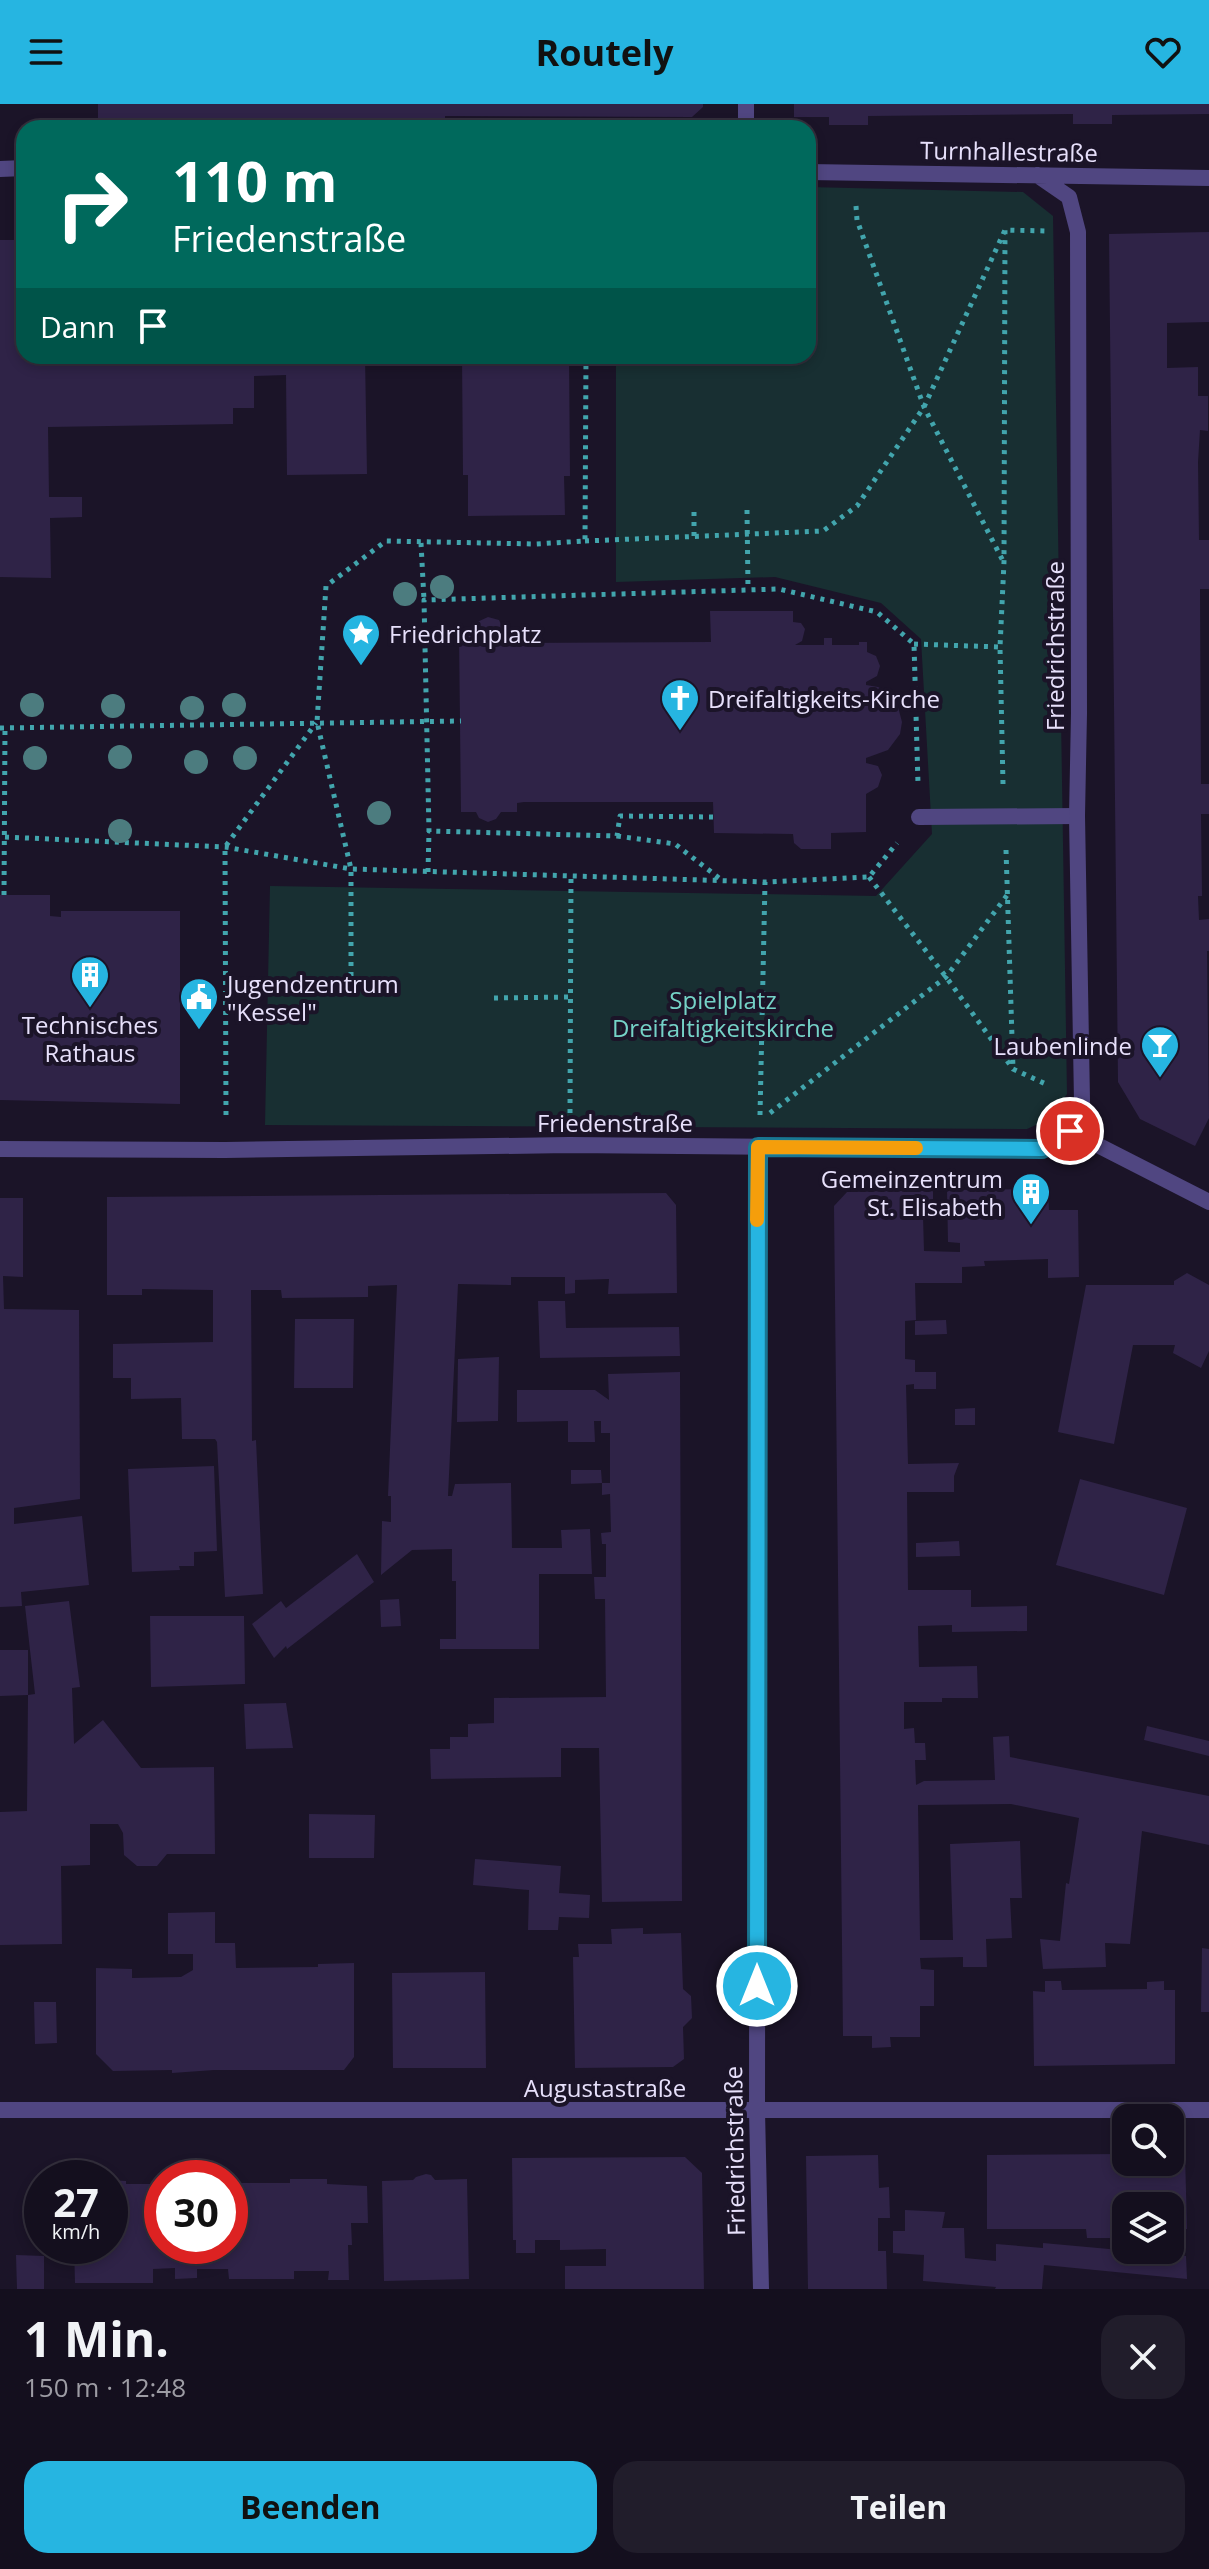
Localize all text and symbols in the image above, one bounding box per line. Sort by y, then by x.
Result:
text: Routely [535,28,674,77]
icon: menu [24,30,68,74]
icon: heart [1141,30,1185,74]
street label: Turnhallestraße [920,133,1098,169]
text: 110 m [172,142,338,218]
icon: right [40,152,144,256]
text: Friedenstraße [172,214,406,263]
icon: arrive [131,304,175,348]
text: Dann [40,306,115,347]
street label: Friedrichstraße [1038,561,1071,731]
place icon: Friedrichplatz [340,612,382,667]
place label: Friedrichplatz [389,617,541,650]
church icon: Dreifaltigkeits-Kirche [659,677,701,732]
place label: Dreifaltigkeits-Kirche [708,682,940,715]
building icon: Technisches Rathaus [69,954,111,1009]
place label: Jugendzentrum "Kessel" [225,967,399,1028]
public building icon: Jugendzentrum "Kessel" [178,976,220,1031]
park label: Spielplatz Dreifaltigkeitskirche [612,983,834,1044]
place label: Technisches Rathaus [22,1008,158,1069]
bar icon: Laubenlinde [1139,1024,1181,1079]
place label: Laubenlinde [994,1029,1132,1062]
pin [1036,1097,1104,1165]
street label: Friedenstraße [537,1106,693,1139]
icon: arrive [1048,1109,1092,1153]
place label: Gemeinzentrum St. Elisabeth [821,1162,1003,1223]
building icon: Gemeinzentrum St. Elisabeth [1010,1171,1052,1226]
position arrow [715,1944,799,2028]
street label: Friedrichstraße [716,2066,752,2236]
street label: Augustastraße [524,2071,686,2104]
map controls [1112,2104,1184,2264]
button: search [1112,2104,1184,2176]
speed limit sign: 30 [144,2160,248,2264]
text: 27 [53,2174,99,2229]
button: layers [1112,2192,1184,2264]
text: km/h [52,2218,100,2245]
text: 1 Min. [24,2306,169,2371]
button: close [1101,2315,1185,2399]
text: 150 m · 12:48 [24,2369,186,2405]
button: Beenden [24,2461,597,2553]
button: Teilen [613,2461,1185,2553]

